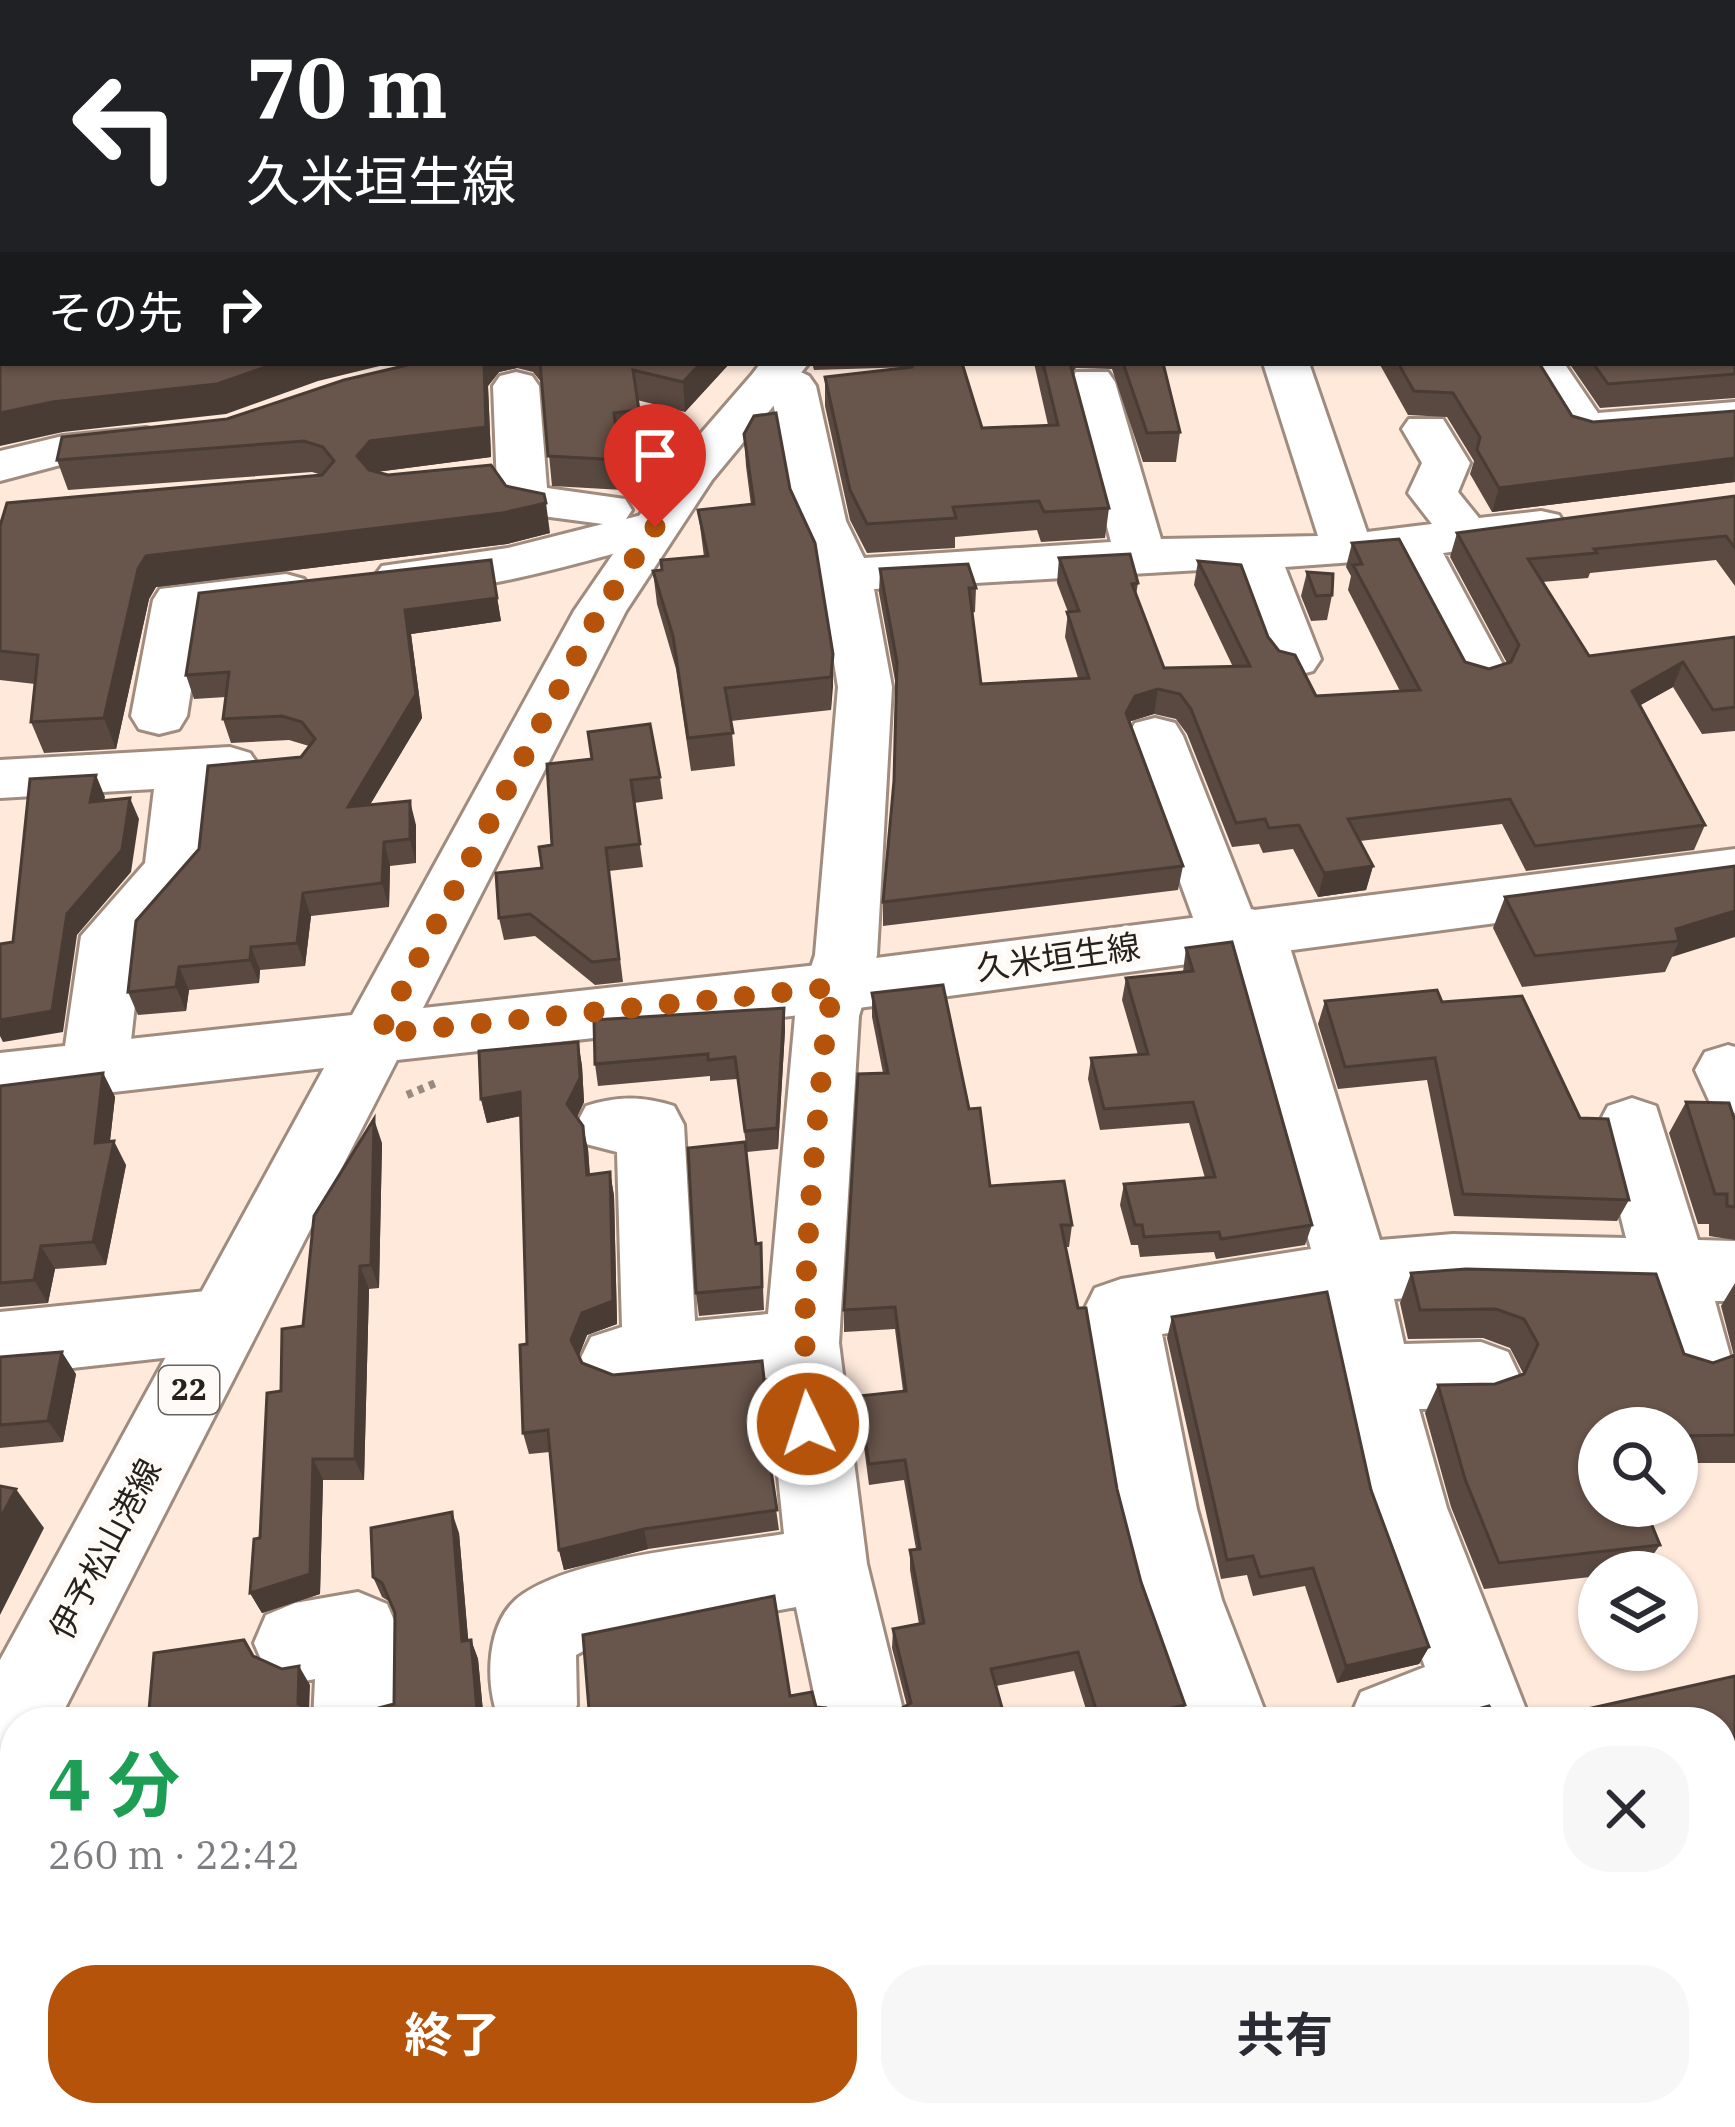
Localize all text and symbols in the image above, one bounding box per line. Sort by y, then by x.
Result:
text: 70 m [246,32,448,141]
icon: left [48,48,204,204]
text: 久米垣生線 [246,146,516,216]
icon: right [207,276,273,342]
text: その先 [48,283,183,341]
pin [604,404,706,527]
icon: arrive [622,422,688,488]
street label: 久米垣生線 [973,924,1143,989]
position arrow [745,1361,871,1487]
road number: 22 [159,1366,219,1414]
map controls [1578,1407,1698,1671]
button: search [1578,1407,1698,1527]
street label: 伊予松山港線 [39,1451,170,1646]
button: layers [1578,1551,1698,1671]
text: 4 分 [48,1737,180,1831]
button: close [1563,1746,1689,1872]
text: 260 m · 22:42 [48,1829,300,1880]
button: 終了 [48,1965,857,2103]
button: 共有 [881,1965,1689,2103]

